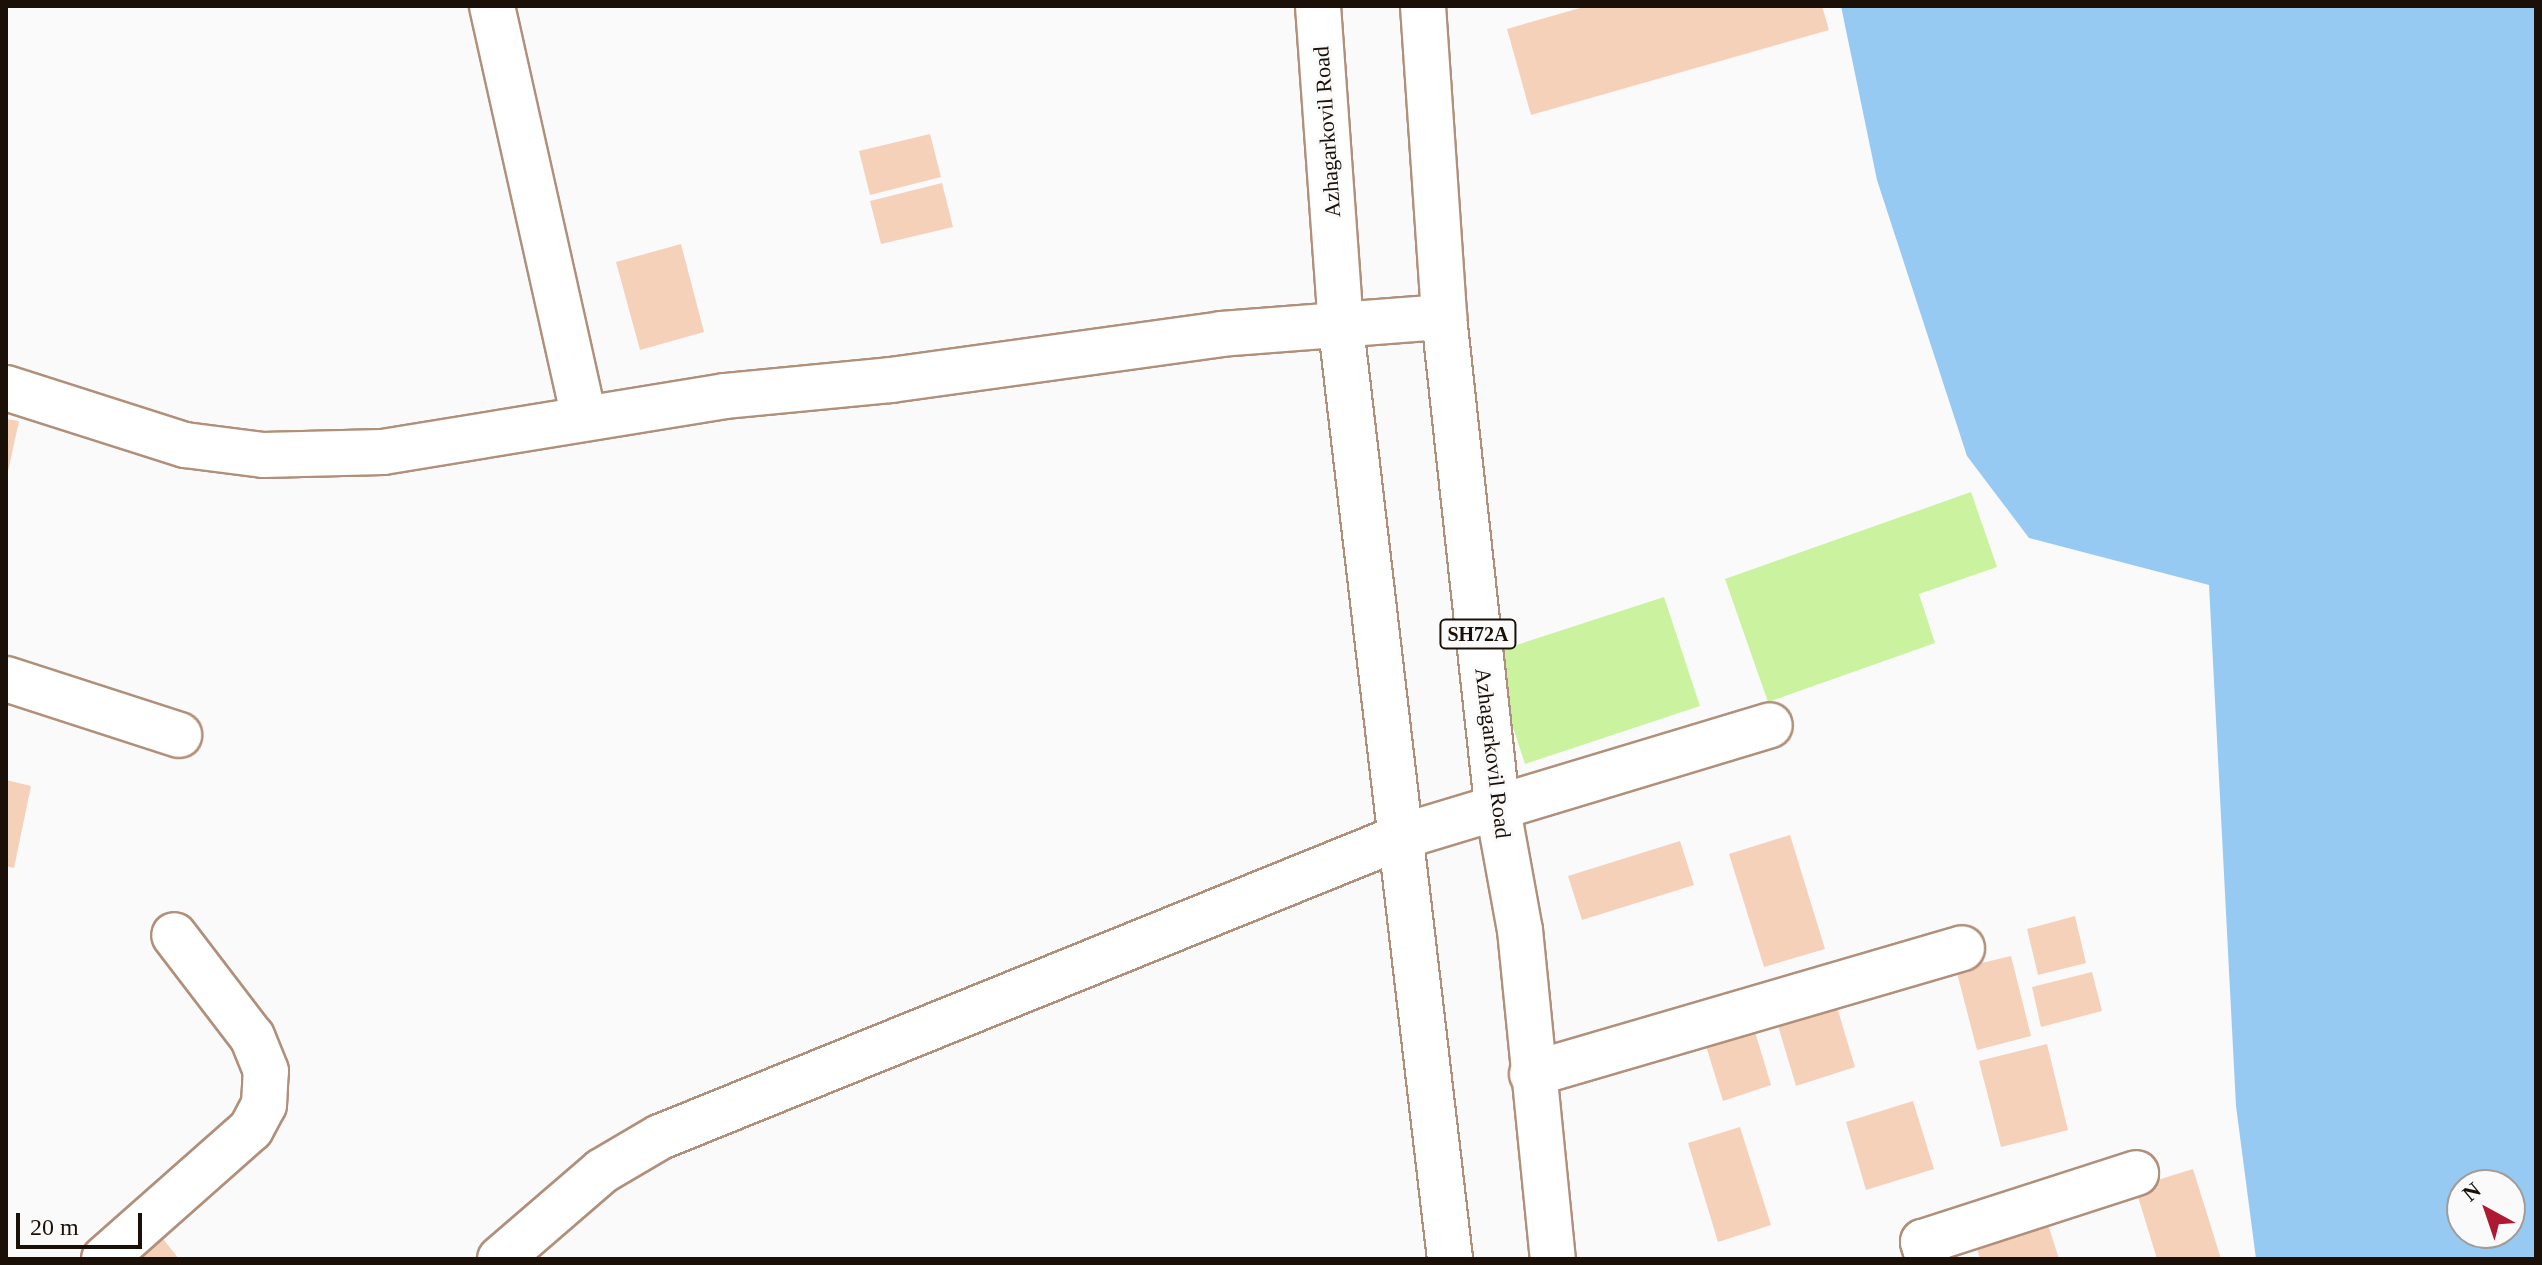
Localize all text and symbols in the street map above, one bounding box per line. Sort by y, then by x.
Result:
street label: Azhagarkovil Road [1308,45,1346,219]
road number: SH72A [1438,618,1518,650]
street label: Azhagarkovil Road [1469,666,1517,840]
north arrow [2446,1169,2526,1249]
text: N [2457,1177,2486,1206]
scale bar [20,1197,146,1247]
text: 20 m [30,1214,79,1240]

